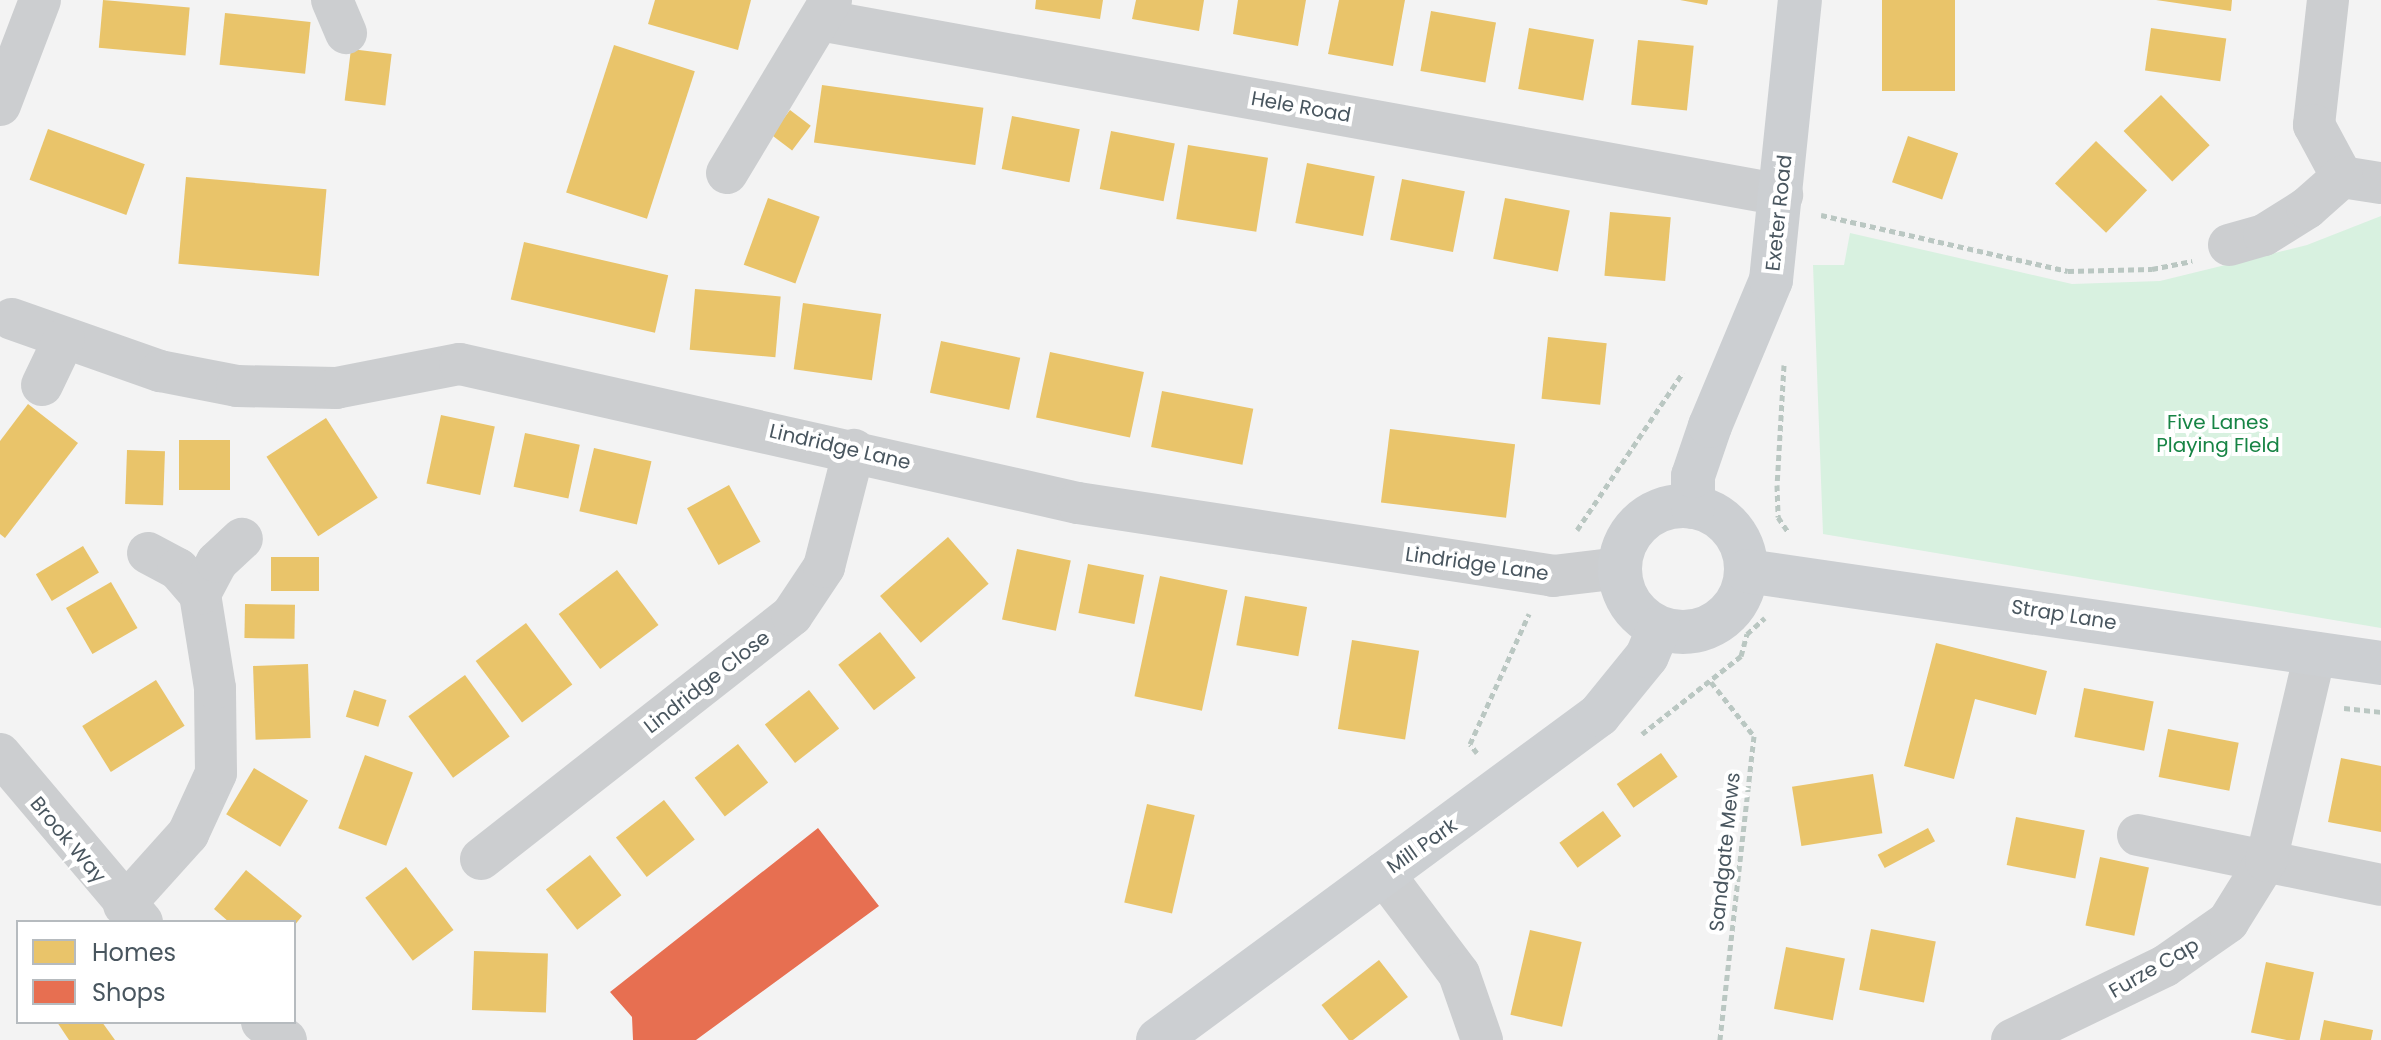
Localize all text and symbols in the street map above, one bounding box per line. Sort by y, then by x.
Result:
street label: Hele Road [1249,86,1353,128]
street label: Exeter Road [1761,154,1797,272]
park label: Five Lanes Playing FIeld [2156,411,2280,458]
street label: Lindridge Lane [767,419,913,475]
street label: Lindridge Lane [1404,542,1550,586]
street label: Strap Lane [2010,595,2118,635]
street label: Lindridge Close [639,625,775,739]
street label: Sandgate Mews [1705,771,1745,933]
street label: Brook Way [25,792,111,888]
street label: Mill Park [1382,813,1462,879]
legend [16,920,296,1024]
street label: Furze Cap [2105,933,2203,1003]
text: Homes [92,936,176,969]
text: Shops [92,976,166,1009]

